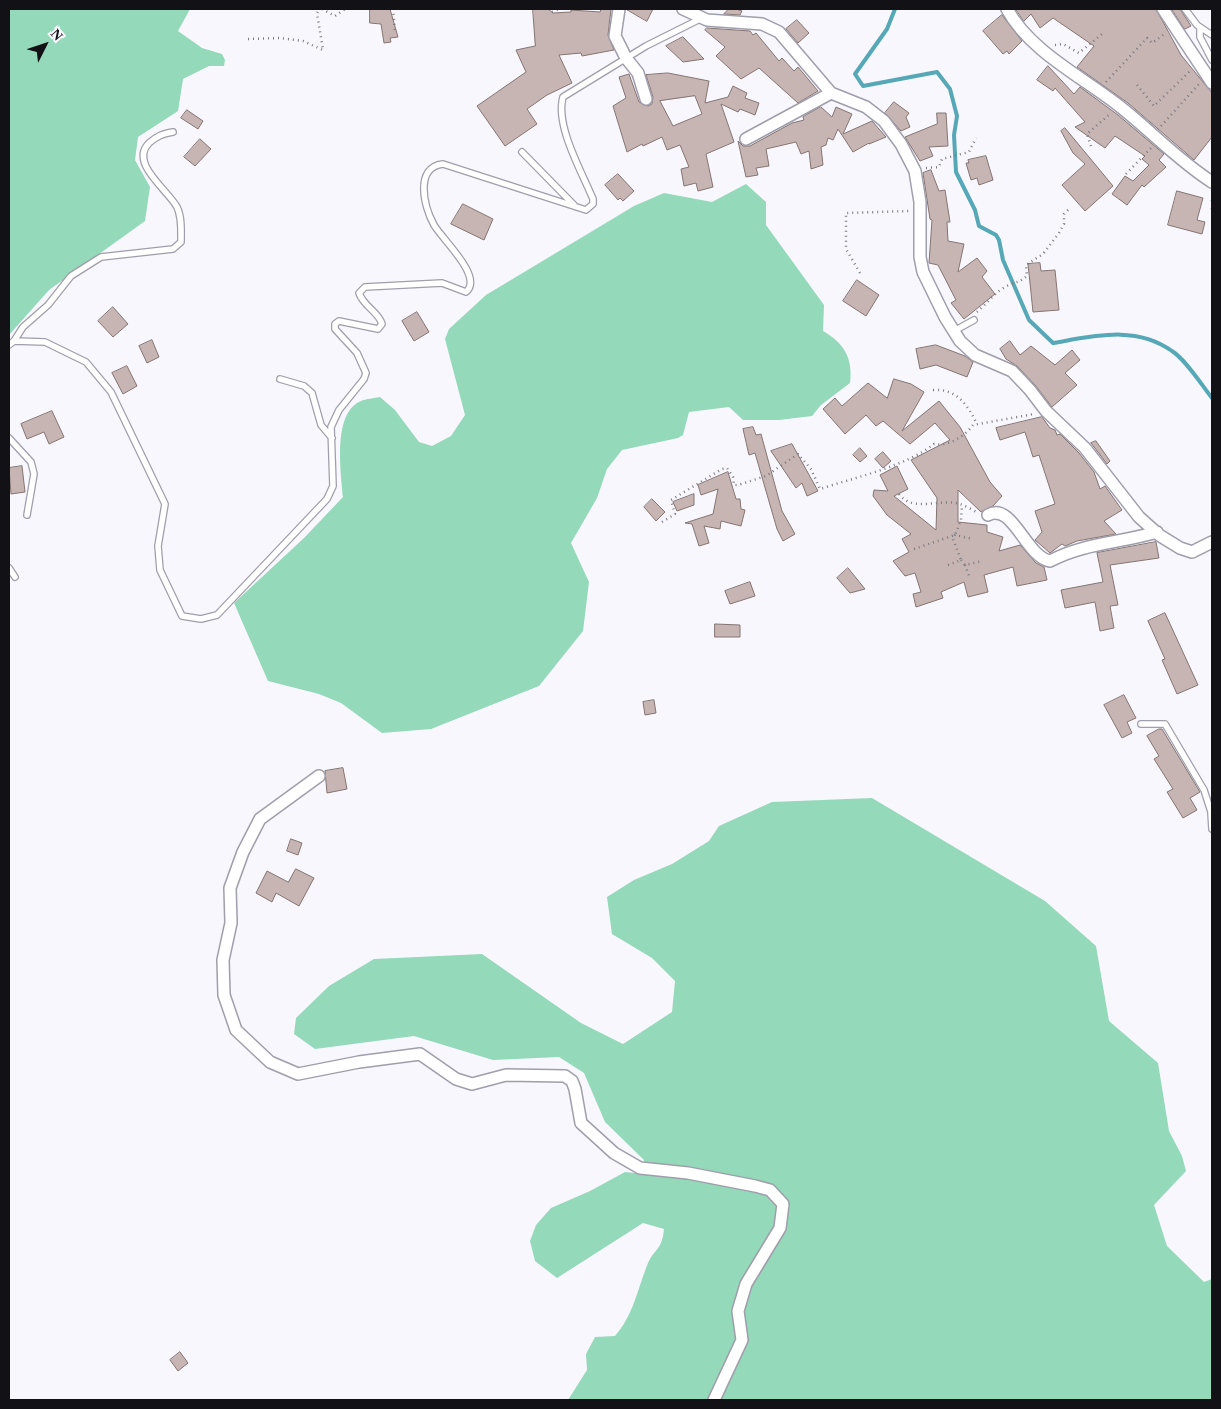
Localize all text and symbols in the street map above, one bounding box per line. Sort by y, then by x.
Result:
north arrow [20,20,70,70]
text: N [48,26,66,44]

